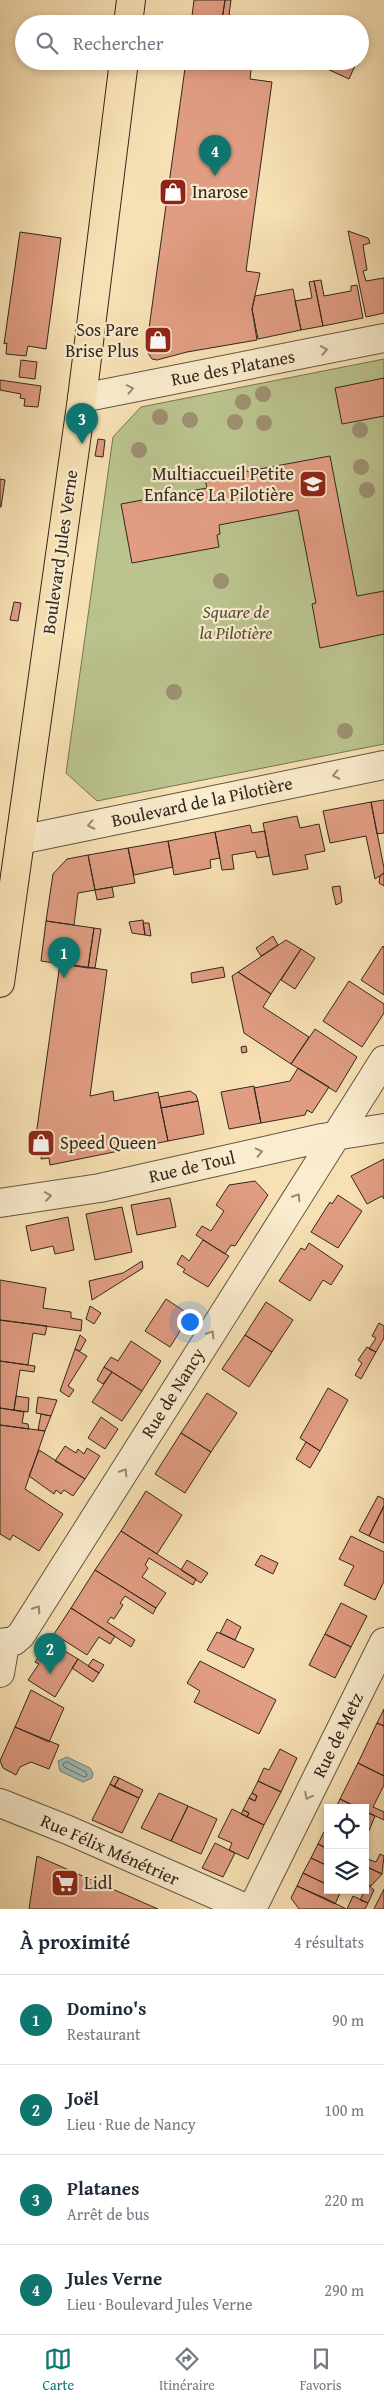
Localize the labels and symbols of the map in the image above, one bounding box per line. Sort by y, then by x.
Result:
pin: 4 [199,135,231,176]
shop icon: Inarose [158,177,188,207]
place label: Inarose [192,178,248,205]
place label: Sos Pare Brise Plus [65,316,139,364]
shop icon: Sos Pare Brise Plus [143,325,173,355]
street label: Rue des Platanes [169,342,297,393]
one-way arrow [319,345,328,356]
one-way arrow [125,384,134,395]
pin: 3 [66,403,98,444]
place label: Multiaccueil Petite Enfance La Pilotière [144,460,294,508]
street label: Boulevard Jules Verne [35,468,84,636]
school or university icon: Multiaccueil Petite Enfance La Pilotière [298,469,328,499]
park label: Square de la Pilotière [200,598,272,646]
street label: Boulevard de la Pilotière [109,769,295,834]
one-way arrow [332,769,341,779]
one-way arrow [87,819,96,830]
pin: 1 [48,937,80,978]
shop icon: Speed Queen [26,1128,56,1158]
place label: Speed Queen [60,1129,157,1156]
street label: Rue de Toul [146,1143,238,1190]
one-way arrow [254,1147,263,1158]
one-way arrow [45,1191,53,1202]
one-way arrow [291,1193,301,1202]
your location [177,1309,203,1335]
one-way arrow [204,1331,214,1340]
street label: Rue de Nancy [134,1342,211,1443]
one-way arrow [118,1468,127,1477]
one-way arrow [31,1606,41,1615]
pin: 2 [34,1633,66,1674]
street label: Rue de Metz [305,1687,370,1782]
one-way arrow [304,1791,314,1800]
street label: Rue Félix Ménétrier [36,1807,184,1892]
supermarket icon: Lidl [50,1868,80,1898]
place label: Lidl [84,1869,113,1896]

